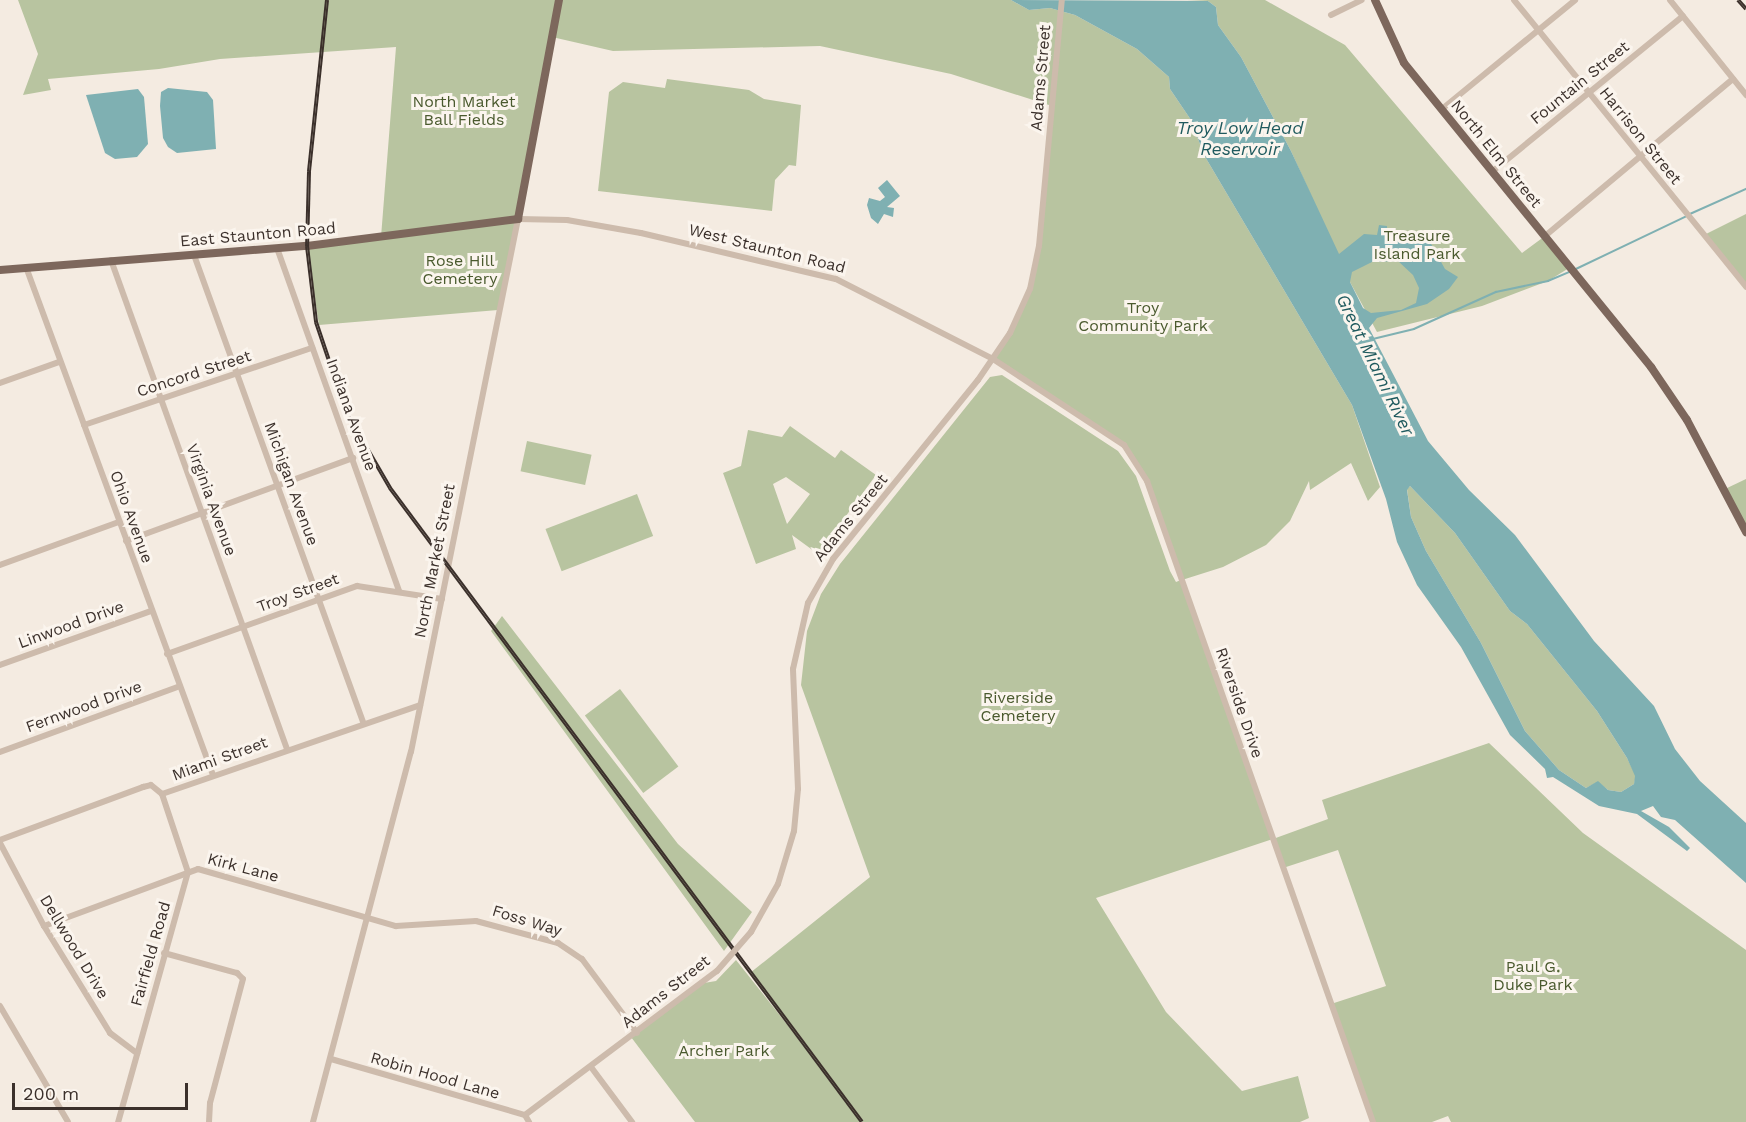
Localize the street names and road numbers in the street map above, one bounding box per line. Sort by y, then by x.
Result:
street label: Adams Street [1027,24,1055,132]
street label: Fountain Street [1527,37,1633,129]
street label: Harrison Street [1595,83,1685,189]
street label: North Elm Street [1447,96,1545,212]
street label: East Staunton Road [179,219,337,251]
street label: West Staunton Road [687,220,847,278]
street label: Concord Street [134,346,254,402]
street label: Indiana Avenue [322,356,380,474]
street label: Michigan Avenue [260,419,322,549]
street label: Virginia Avenue [182,441,240,559]
street label: Ohio Avenue [105,468,157,566]
street label: Adams Street [810,470,892,566]
street label: North Market Street [411,482,459,640]
street label: Troy Street [254,569,342,617]
street label: Linwood Drive [15,597,127,653]
street label: Riverside Drive [1211,645,1267,761]
street label: Fernwood Drive [23,677,145,737]
street label: Miami Street [170,733,270,785]
street label: Kirk Lane [205,849,281,887]
street label: Dellwood Drive [35,892,113,1002]
street label: Fairfield Road [127,899,175,1009]
street label: Foss Way [490,901,564,941]
street label: Adams Street [618,952,714,1032]
street label: Robin Hood Lane [368,1048,502,1104]

